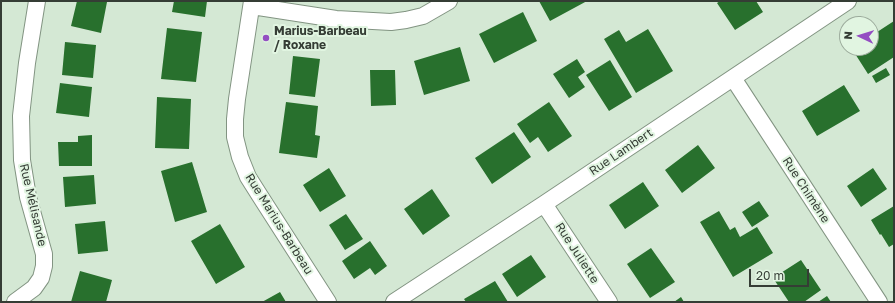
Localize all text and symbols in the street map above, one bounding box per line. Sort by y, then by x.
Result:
north arrow [839,16,879,56]
place label: Marius-Barbeau / Roxane [274,24,367,52]
text: N [841,31,854,40]
marker: Marius-Barbeau / Roxane [261,33,271,43]
street label: Rue Lambert [586,125,656,179]
street label: Rue Chimène [779,154,833,226]
street label: Rue Mélisande [16,162,50,248]
street label: Rue Marius-Barbeau [242,171,316,277]
street label: Rue Juliette [552,220,602,286]
scale bar [751,261,811,287]
text: 20 m [756,268,784,283]

